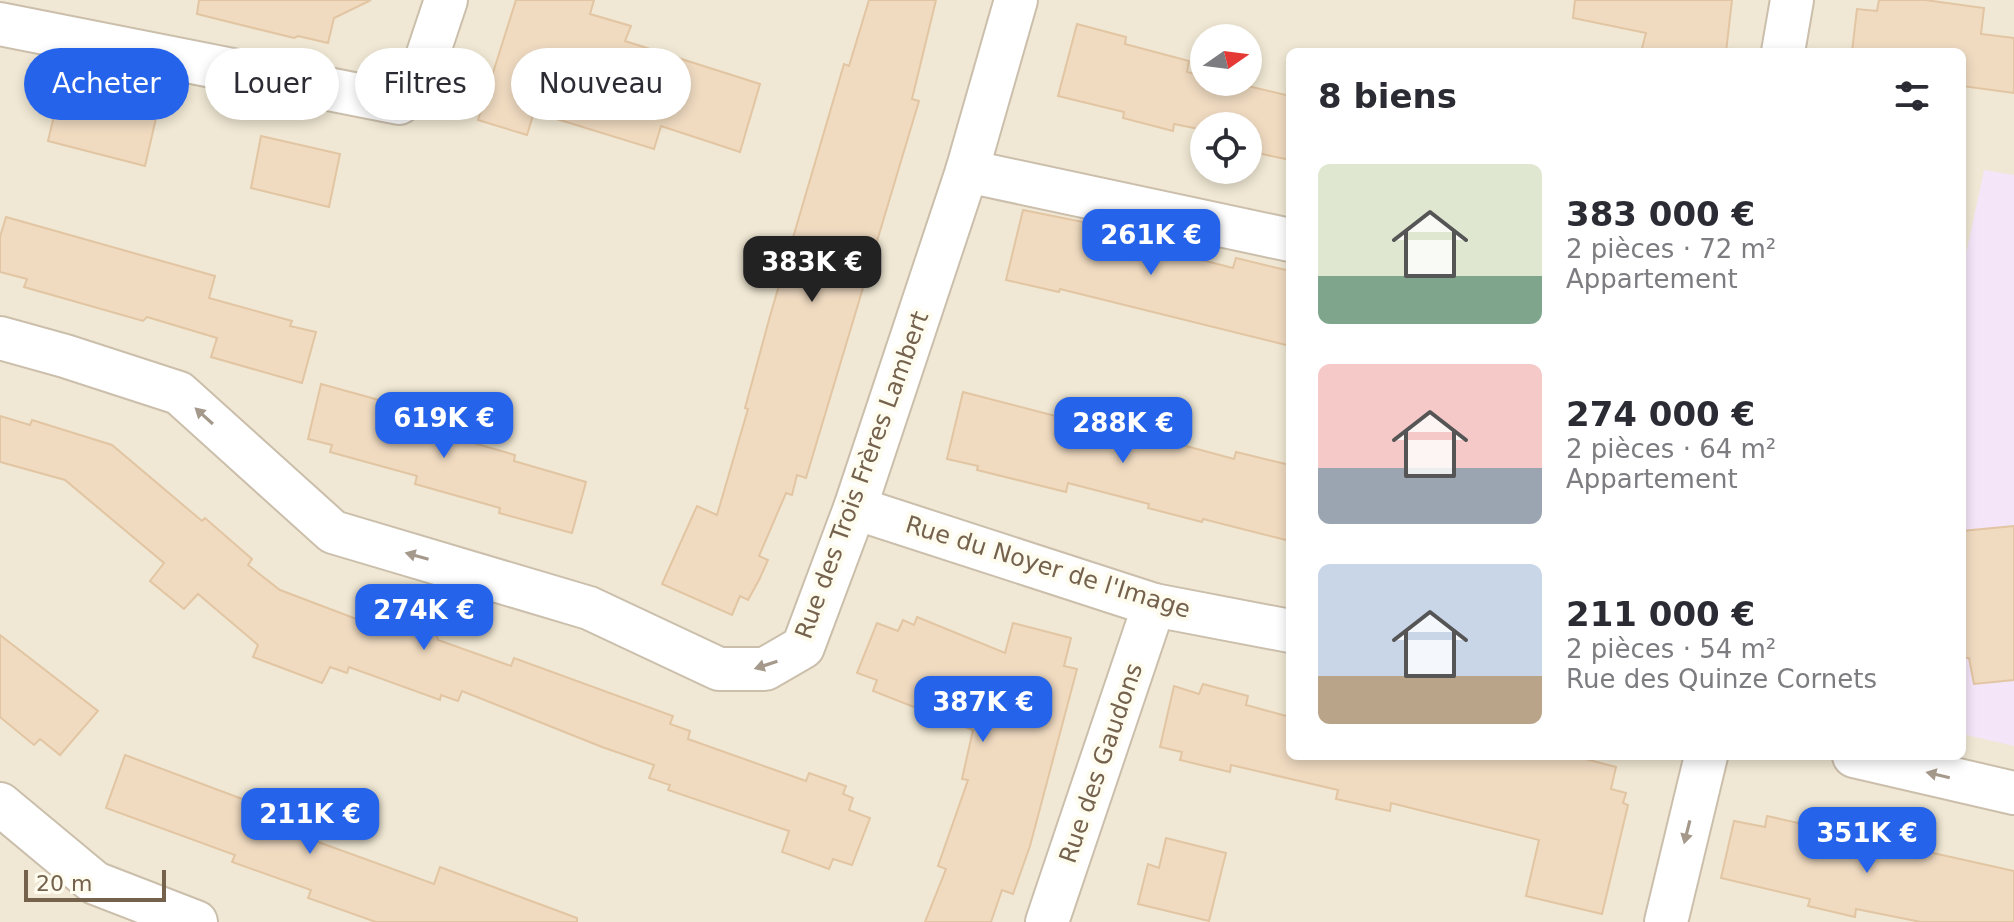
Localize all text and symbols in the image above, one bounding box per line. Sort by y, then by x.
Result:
north arrow [1190,24,1262,96]
map controls [1190,24,1262,184]
chip: Acheter [24,48,189,120]
chip: Louer [205,48,339,120]
chip: Filtres [355,48,495,120]
chip: Nouveau [511,48,691,120]
icon: filters [1890,74,1934,118]
text: 8 biens [1318,76,1457,116]
button: locate [1190,112,1262,184]
text: 383 000 € [1566,194,1755,234]
icon: home [1382,196,1478,292]
pin: 261K € [1086,209,1216,277]
text: 261K € [1100,220,1202,250]
text: 2 pièces · 72 m² [1566,234,1776,264]
pin: 383K € [747,236,877,304]
text: 383K € [761,247,863,277]
text: Appartement [1566,264,1738,294]
street label: Rue des Trois Frères Lambert [790,307,934,643]
pin: 619K € [379,392,509,460]
text: 274 000 € [1566,394,1755,434]
icon: home [1382,396,1478,492]
pin: 288K € [1058,397,1188,465]
text: 619K € [393,403,495,433]
one-way arrow [195,408,215,425]
text: 288K € [1072,408,1174,438]
text: 2 pièces · 64 m² [1566,434,1776,464]
text: Appartement [1566,464,1738,494]
street label: Rue du Noyer de l'Image [902,510,1194,624]
one-way arrow [404,549,428,562]
pin: 274K € [359,584,489,652]
text: 211 000 € [1566,594,1755,634]
text: 274K € [373,595,475,625]
icon: home [1382,596,1478,692]
text: 2 pièces · 54 m² [1566,634,1776,664]
one-way arrow [754,659,778,672]
street label: Rue des Gaudons [1054,659,1148,867]
text: Rue des Quinze Cornets [1566,664,1877,694]
pin: 387K € [918,676,1048,744]
text: 387K € [932,687,1034,717]
one-way arrow [1925,769,1950,781]
pin: 211K € [245,788,375,856]
text: 211K € [259,799,361,829]
pin: 351K € [1802,807,1932,875]
text: 351K € [1816,818,1918,848]
one-way arrow [1681,819,1693,844]
scale bar [24,866,166,902]
text: 20 m [36,871,92,896]

